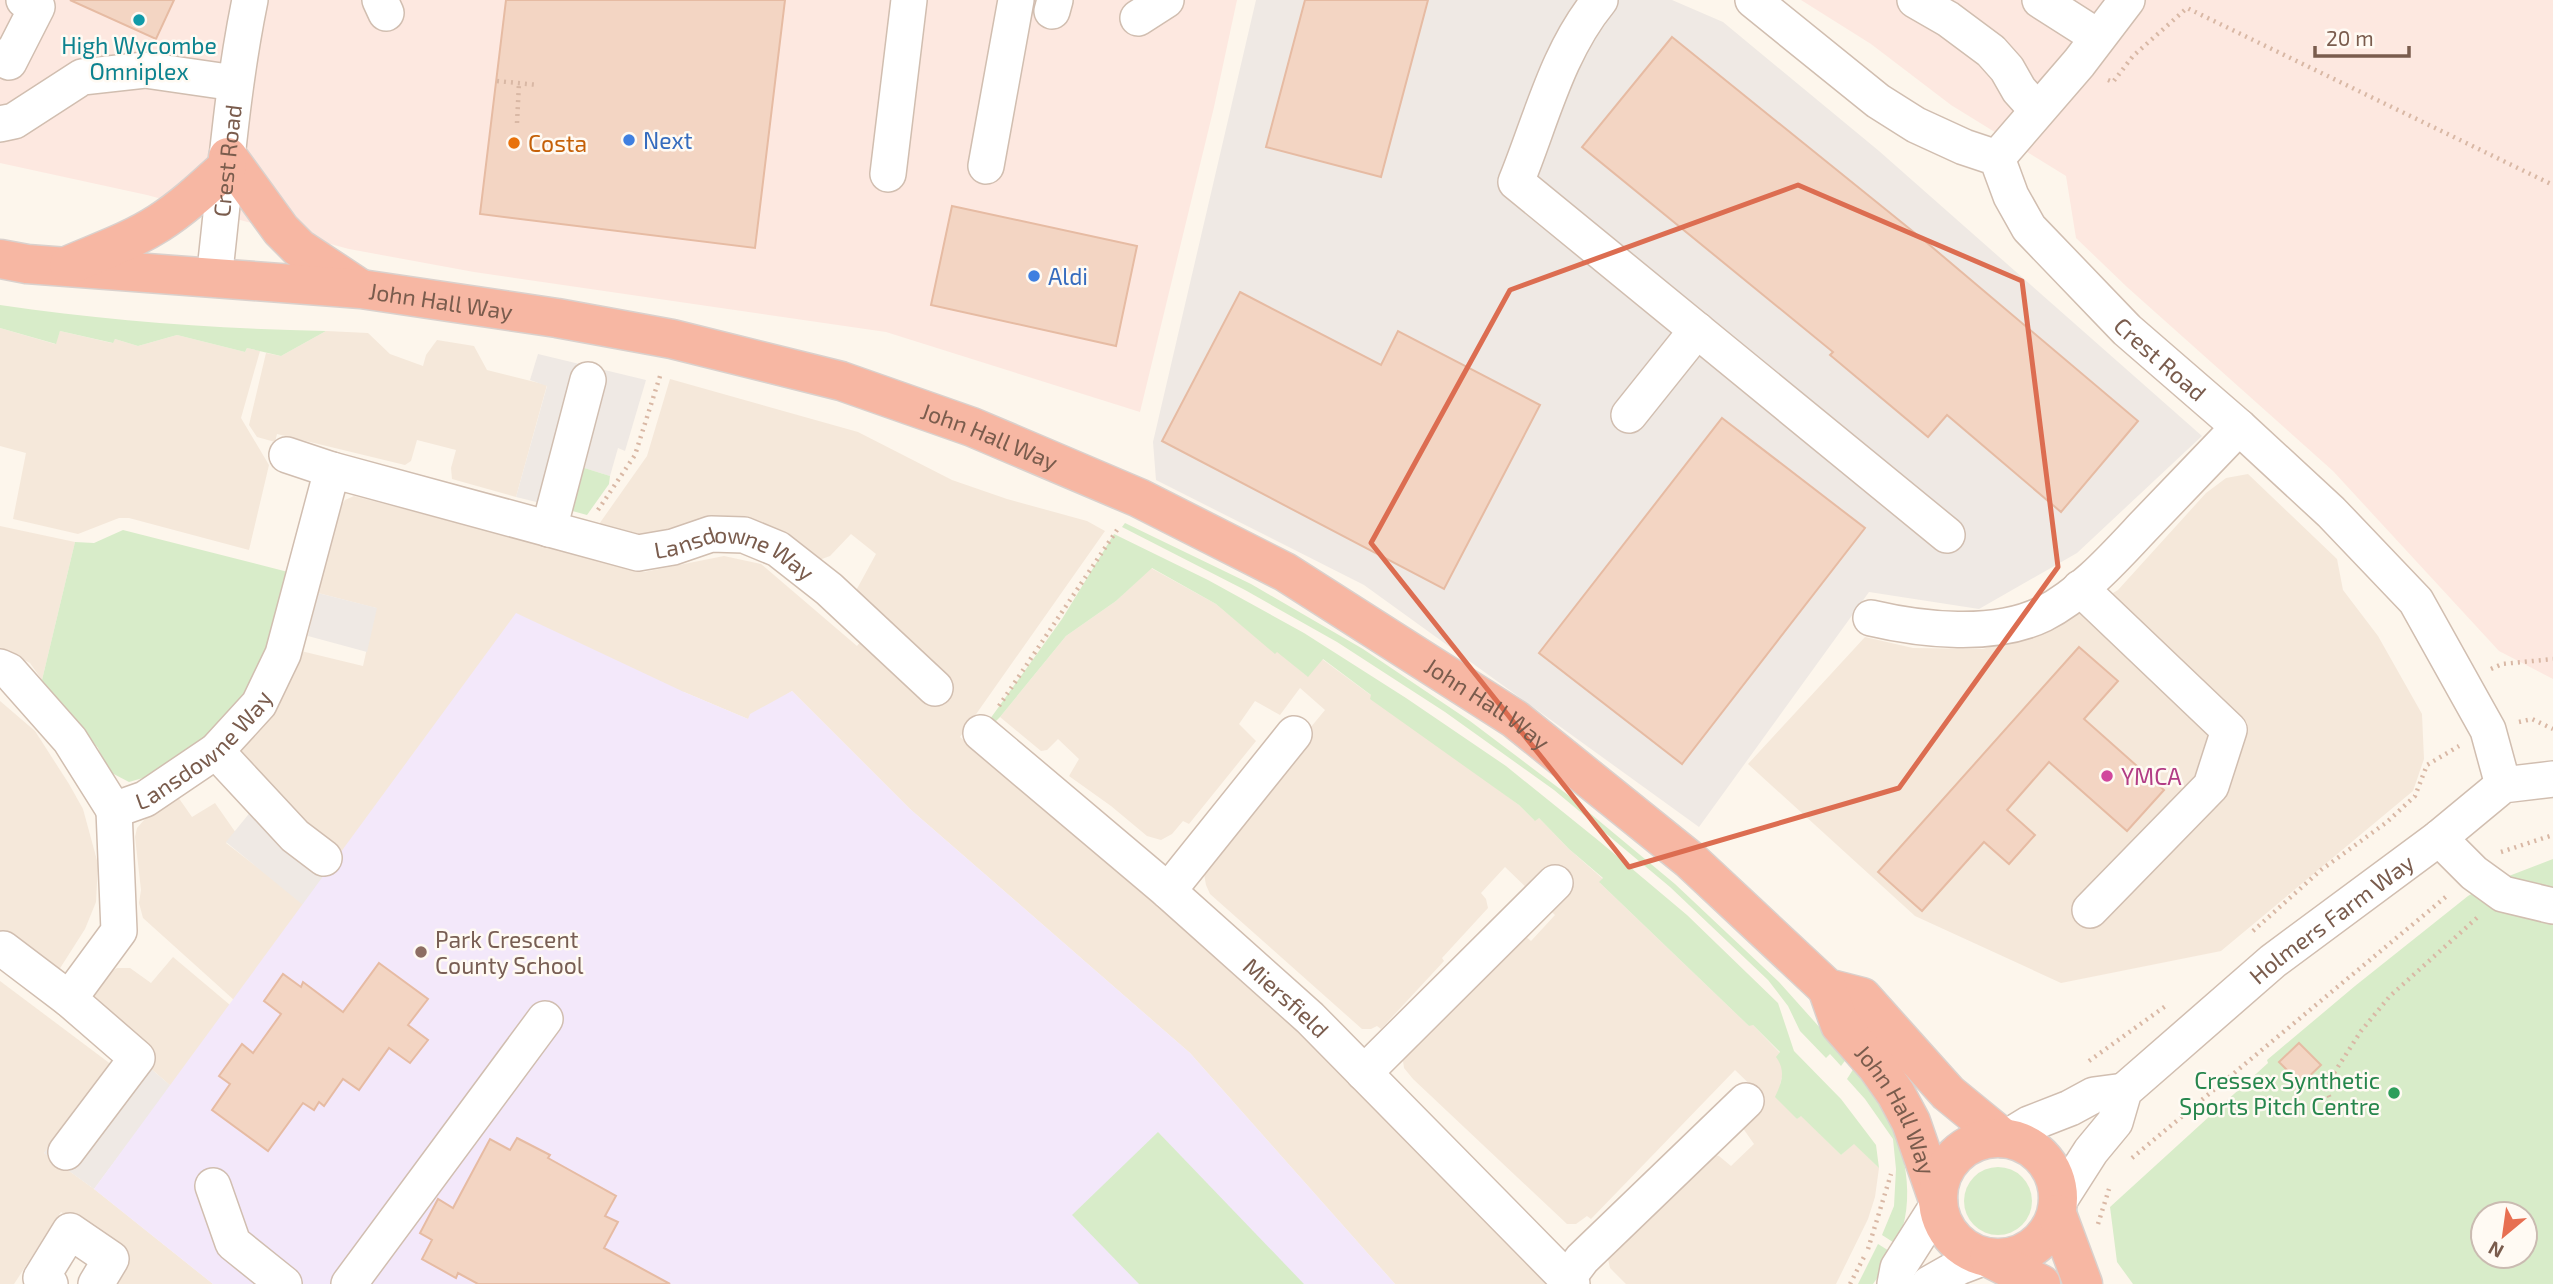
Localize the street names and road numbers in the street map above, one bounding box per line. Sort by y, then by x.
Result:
street label: Crest Road [207,103,247,218]
street label: John Hall Way [367,276,515,325]
street label: Crest Road [2108,311,2212,406]
street label: John Hall Way [917,396,1062,476]
street label: Lansdowne Way [652,520,820,586]
street label: John Hall Way [1420,651,1556,756]
street label: Lansdowne Way [132,686,277,815]
street label: Holmers Farm Way [2243,848,2419,990]
street label: Miersfield [1238,952,1335,1043]
street label: John Hall Way [1849,1038,1942,1178]

